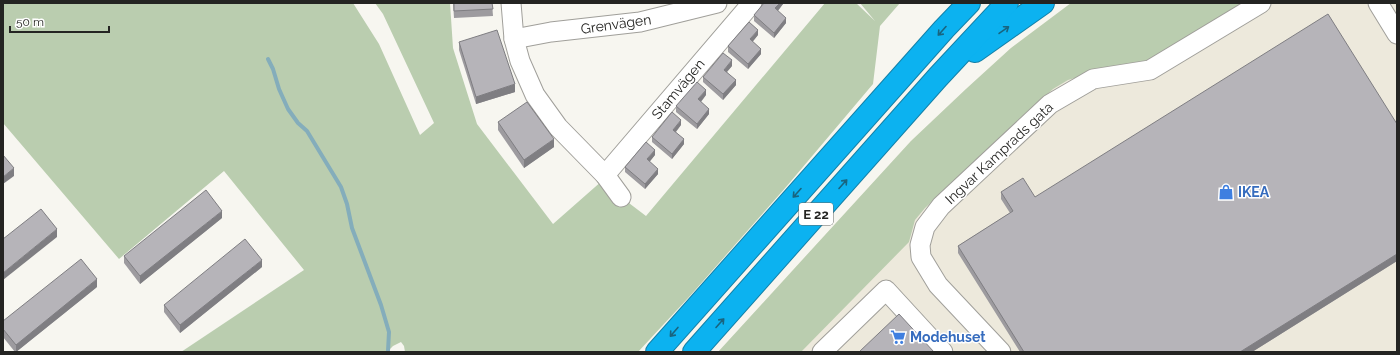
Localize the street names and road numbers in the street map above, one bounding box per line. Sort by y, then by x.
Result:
street label: Grenvägen [580,11,652,37]
street label: Stamvägen [648,56,708,122]
street label: Ingvar Kamprads gata [942,99,1056,207]
road number: E 22 [799,203,833,225]

